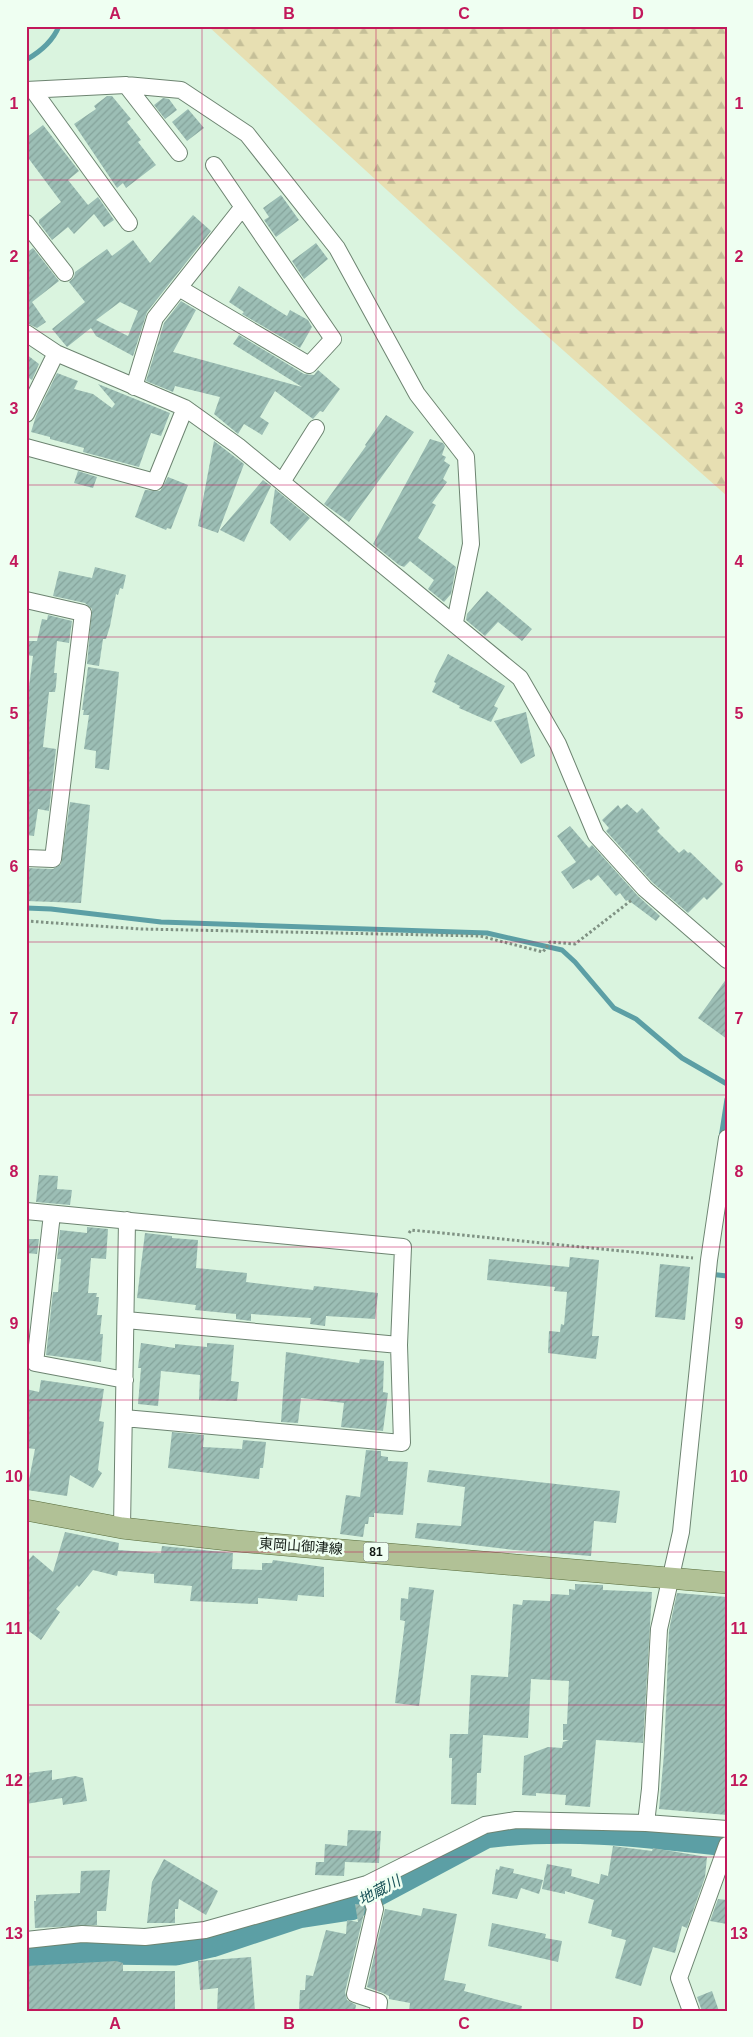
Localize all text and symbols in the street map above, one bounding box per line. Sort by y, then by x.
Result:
text: A [109,5,121,22]
text: B [283,5,295,22]
text: C [458,5,470,22]
text: D [632,5,644,22]
text: 1 [10,95,19,112]
text: 1 [735,95,744,112]
text: 2 [10,248,19,265]
text: 2 [735,248,744,265]
text: 3 [10,400,19,417]
text: 3 [735,400,744,417]
text: 4 [10,553,19,570]
text: 4 [735,553,744,570]
text: 5 [10,705,19,722]
text: 5 [735,705,744,722]
text: 6 [10,858,19,875]
text: 6 [735,858,744,875]
text: 7 [10,1010,19,1027]
text: 7 [735,1010,744,1027]
text: 8 [10,1163,19,1180]
text: 8 [735,1163,744,1180]
text: 9 [10,1315,19,1332]
text: 9 [735,1315,744,1332]
text: 10 [5,1468,23,1485]
text: 10 [730,1468,748,1485]
street label: 東岡山御津線 [259,1535,343,1557]
road number: 81 [364,1542,388,1561]
text: 11 [6,1620,23,1637]
text: 11 [731,1620,748,1637]
text: 12 [5,1772,23,1789]
text: 12 [730,1772,748,1789]
water label: 地蔵川 [355,1871,405,1908]
text: 13 [5,1925,23,1942]
text: 13 [730,1925,748,1942]
text: A [109,2015,121,2032]
text: B [283,2015,295,2032]
text: C [458,2015,470,2032]
text: D [632,2015,644,2032]

